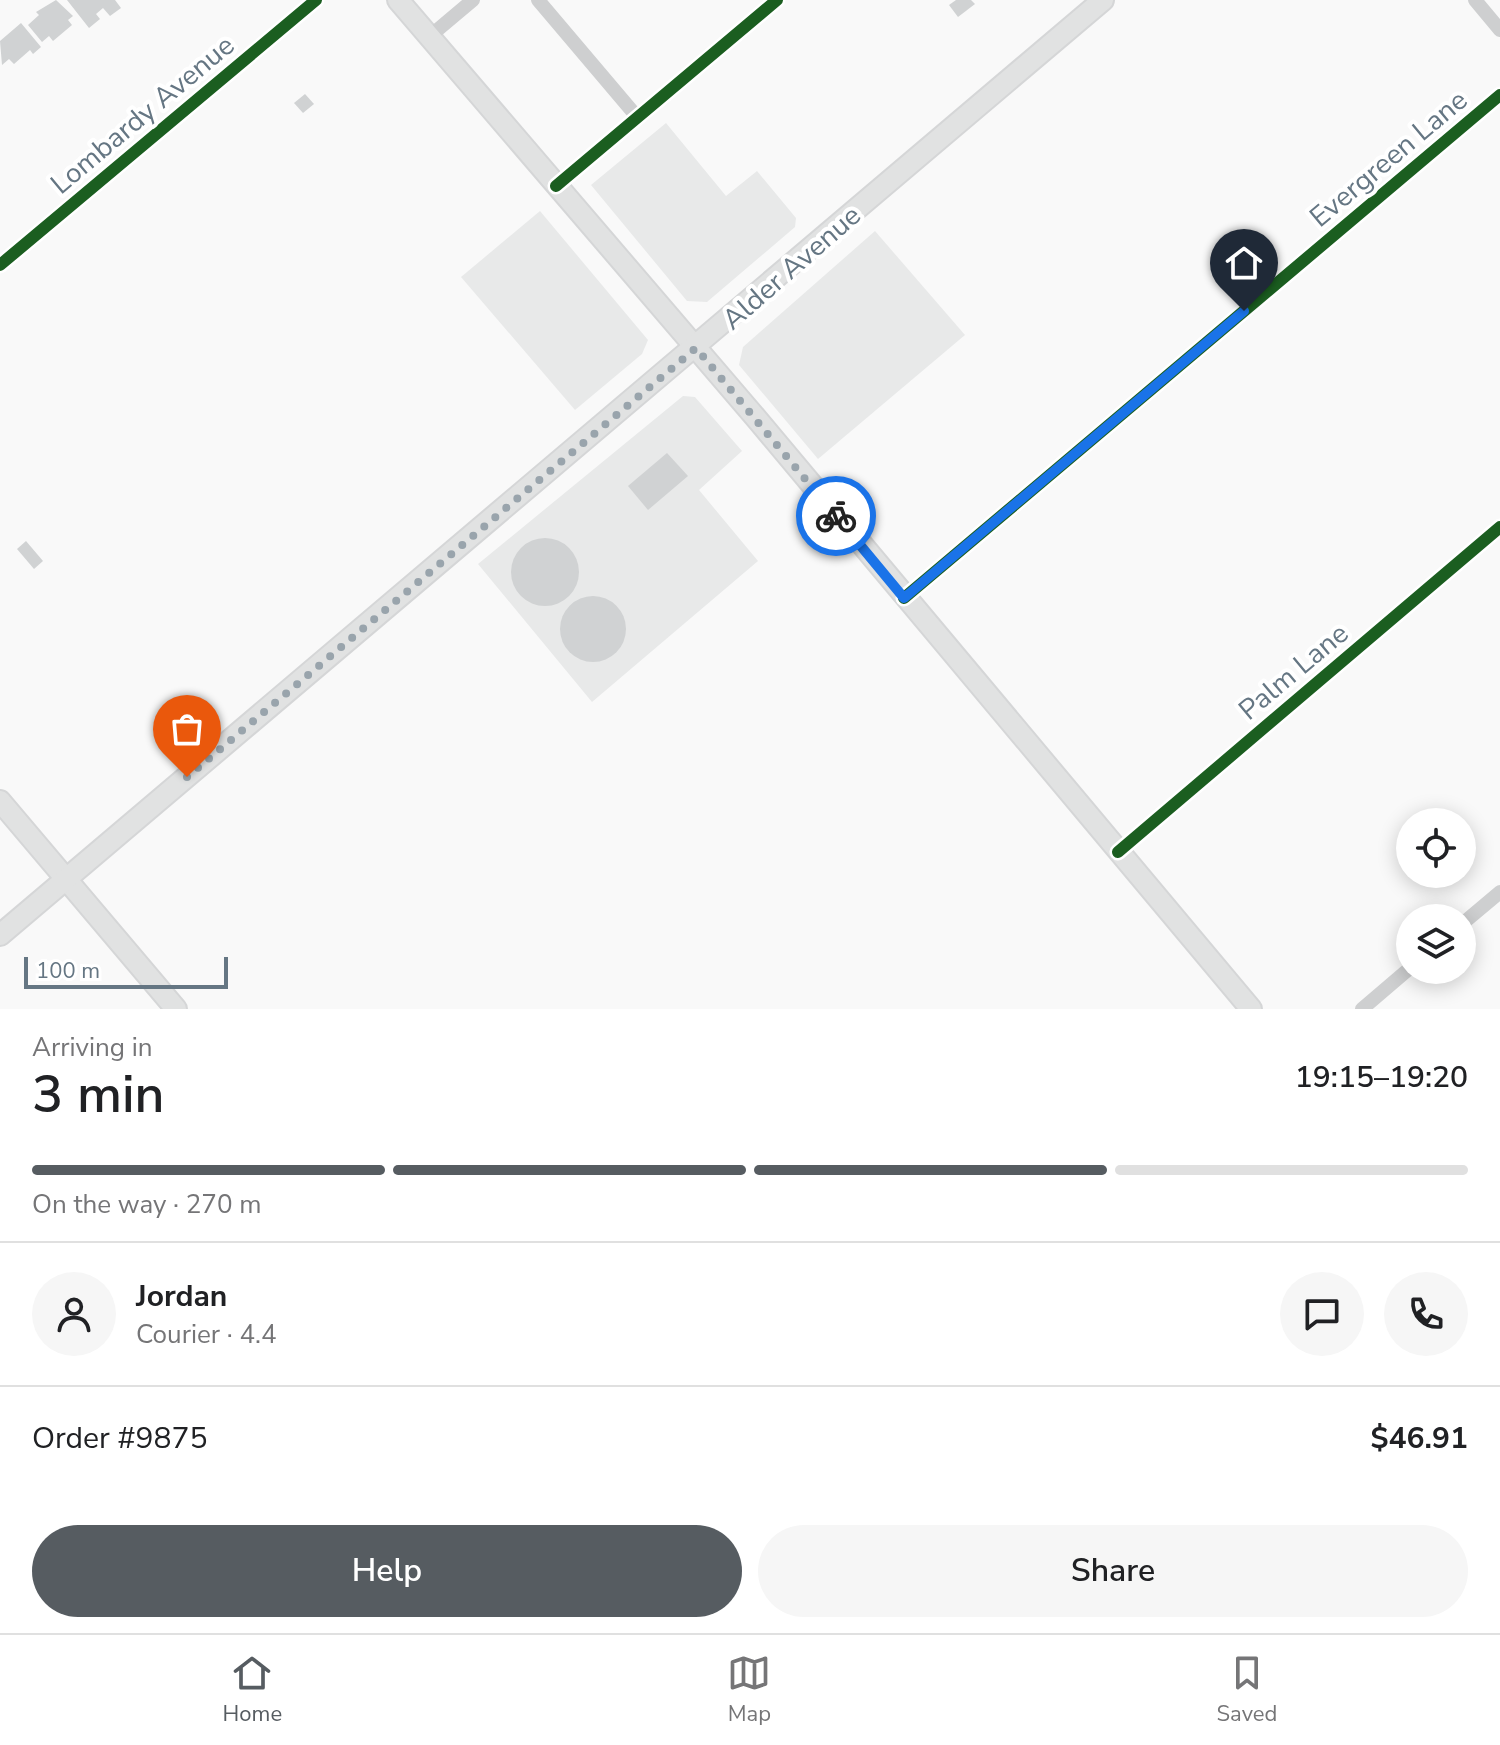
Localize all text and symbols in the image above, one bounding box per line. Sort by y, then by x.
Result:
street label: Lombardy Avenue [43,27,242,203]
street label: Evergreen Lane [1302,82,1476,236]
street label: Alder Avenue [714,197,869,339]
pin [1210,229,1278,311]
icon: home [1222,241,1266,285]
courier [796,476,876,556]
icon: bike [814,494,858,538]
street label: Palm Lane [1231,615,1356,729]
pin [153,695,221,777]
icon: bag [165,707,209,751]
map controls [1396,808,1476,984]
button: locate [1396,808,1476,888]
button: layers [1396,904,1476,984]
scale bar [24,953,228,989]
text: 100 m [36,956,100,986]
text: Arriving in [32,1030,153,1065]
text: 19:15–19:20 [1295,1057,1468,1098]
text: 3 min [32,1059,165,1130]
text: On the way · 270 m [32,1187,261,1222]
button: person [32,1272,116,1356]
button: chat [1280,1272,1364,1356]
button: phone [1384,1272,1468,1356]
text: Jordan [136,1276,227,1317]
text: Courier · 4.4 [136,1317,277,1352]
text: Order #9875 [32,1418,207,1459]
text: $46.91 [1371,1418,1468,1459]
button: Help [32,1525,742,1617]
button: Share [758,1525,1468,1617]
tab: Home [223,1651,282,1729]
tab: Map [727,1651,771,1729]
tab: Saved [1217,1651,1277,1729]

